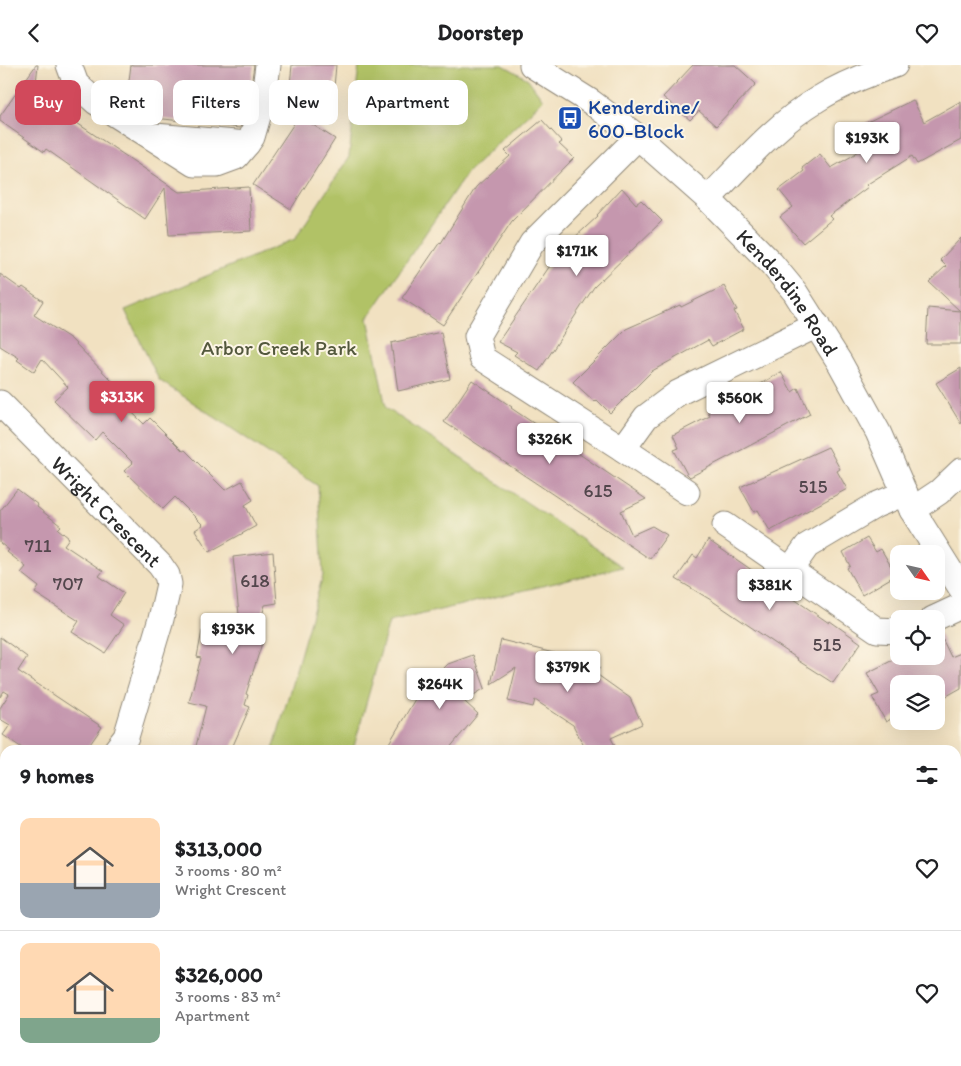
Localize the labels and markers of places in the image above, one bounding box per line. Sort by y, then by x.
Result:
place label: Kenderdine/ 600-Block [588,94,700,143]
bus stop icon: Kenderdine/ 600-Block [557,105,583,131]
pin: $193K [832,121,902,164]
pin: $171K [542,235,612,277]
pin: $313K [87,381,157,423]
pin: $560K [705,381,775,424]
pin: $326K [515,423,585,465]
pin: $381K [735,569,805,611]
pin: $193K [198,613,268,655]
pin: $379K [533,651,603,693]
pin: $264K [405,667,475,710]

